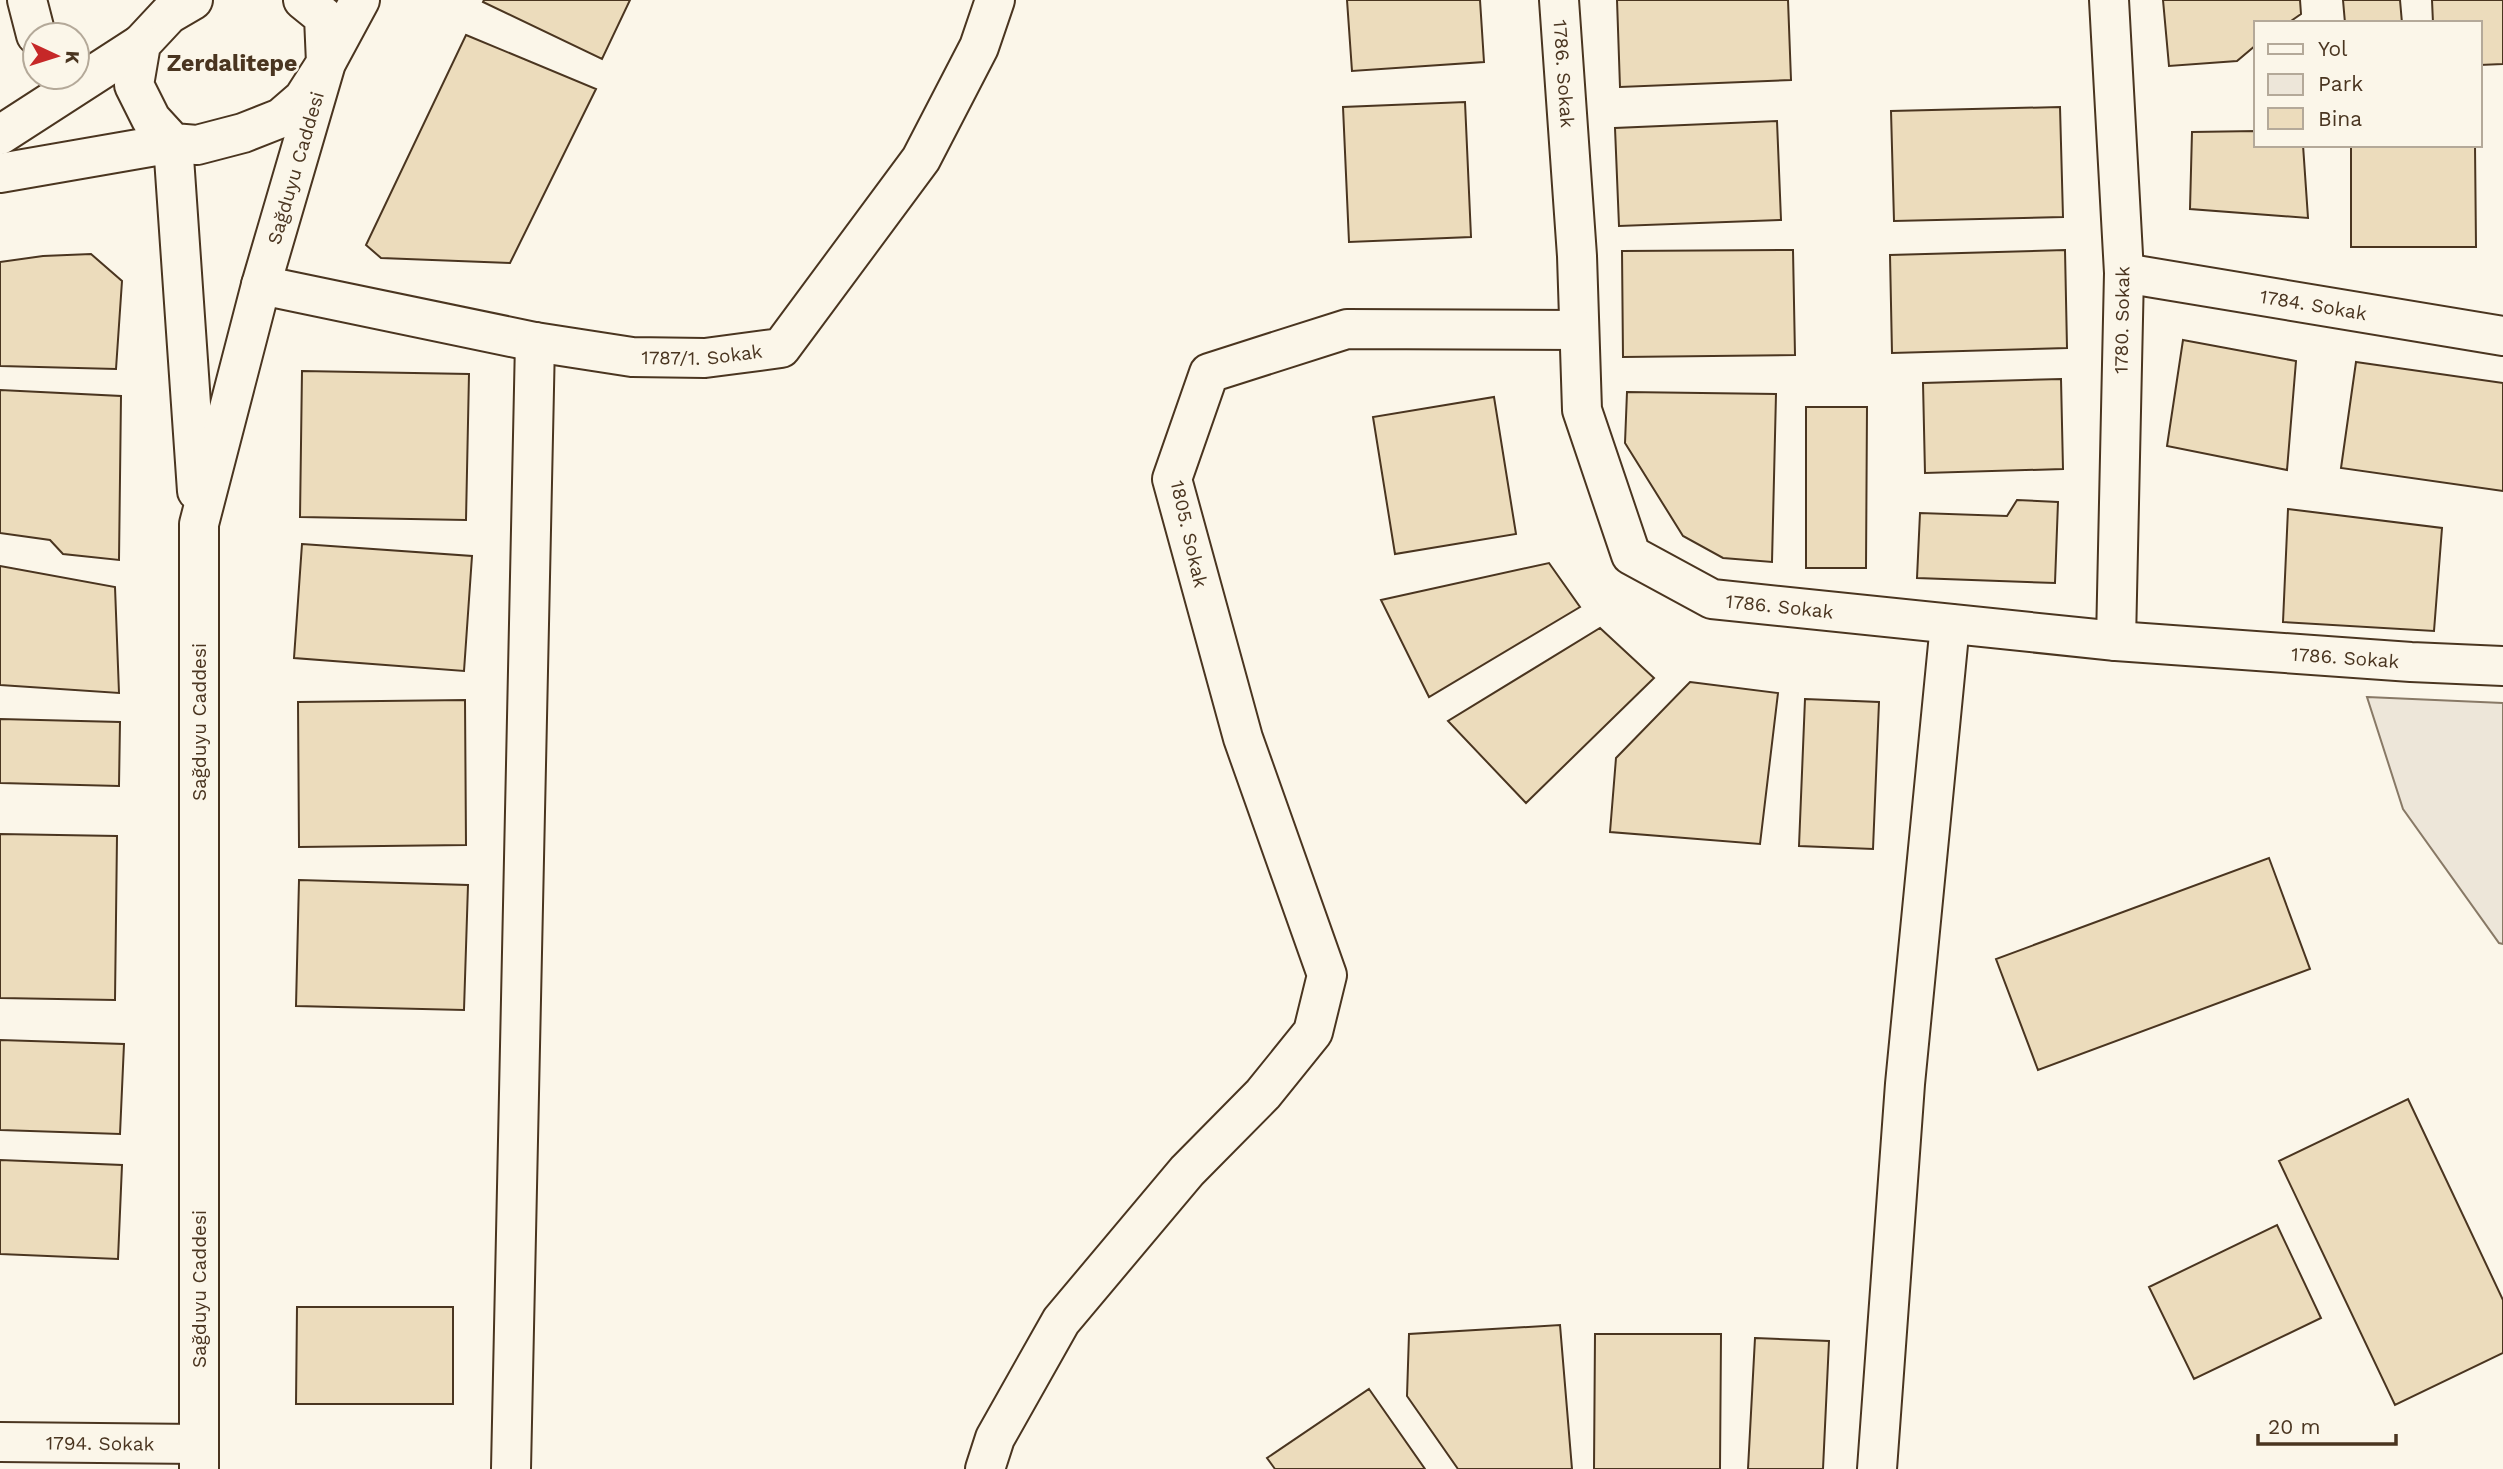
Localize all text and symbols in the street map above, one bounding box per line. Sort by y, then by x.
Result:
street label: 1786. Sokak [1549,19,1579,129]
north arrow [21,21,91,91]
legend [2254,21,2482,147]
text: Yol [2318,36,2348,61]
text: K [61,50,84,65]
district label: Zerdalitepe [167,50,297,77]
text: Park [2318,71,2363,96]
street label: Sağduyu Caddesi [262,89,329,247]
text: Bina [2318,106,2362,131]
street label: 1780. Sokak [2110,266,2134,374]
street label: 1784. Sokak [2258,284,2369,325]
street label: 1787/1. Sokak [641,339,764,370]
street label: 1805. Sokak [1166,478,1213,590]
street label: 1786. Sokak [1725,589,1835,623]
street label: 1786. Sokak [2290,642,2400,673]
street label: Sağduyu Caddesi [188,643,211,801]
street label: Sağduyu Caddesi [188,1210,211,1368]
scale bar [2258,1402,2396,1446]
text: 20 m [2268,1414,2320,1439]
street label: 1794. Sokak [46,1431,155,1455]

